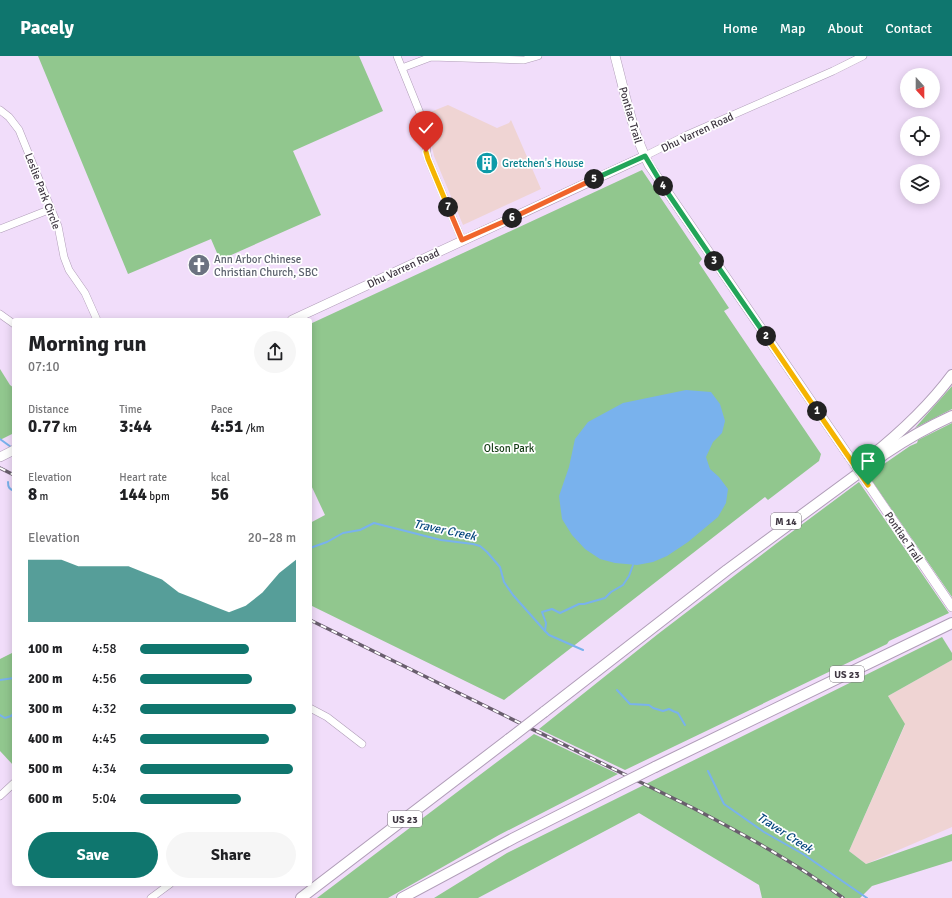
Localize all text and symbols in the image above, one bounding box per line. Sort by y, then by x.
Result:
text: Pacely [20,16,74,40]
text: Home [723,20,758,37]
text: Map [780,20,805,37]
text: About [827,20,863,37]
text: Contact [885,20,932,37]
north arrow [900,68,940,108]
map controls [900,68,940,204]
street label: Pontiac Trail [616,85,645,145]
street label: Dhu Varren Road [659,110,736,155]
pin [409,111,443,152]
button: locate [900,116,940,156]
icon: check [415,117,437,139]
building icon: Gretchen's House [474,150,500,176]
street label: Leslie Park Circle [22,151,63,231]
place label: Gretchen's House [502,157,584,170]
button: layers [900,164,940,204]
pin: 5 [584,169,604,189]
text: 5 [591,172,597,185]
pin: 4 [653,176,673,196]
text: 4 [660,179,666,192]
pin: 7 [438,197,458,217]
text: 7 [445,200,451,213]
pin: 6 [502,208,522,228]
text: 6 [509,211,515,224]
street label: Dhu Varren Road [365,246,442,291]
pin: 3 [704,251,724,271]
church icon: Ann Arbor Chinese Christian Church, SBC [186,252,212,278]
place label: Ann Arbor Chinese Christian Church, SBC [214,253,318,279]
text: 3 [711,254,717,267]
pin: 2 [756,326,776,346]
text: 2 [763,329,769,342]
text: Morning run [28,330,147,357]
button: share [254,331,296,373]
text: 07:10 [28,359,60,375]
pin: 1 [807,401,827,421]
text: Distance [28,403,69,416]
text: Time [119,403,142,416]
text: Pace [211,403,233,416]
text: 1 [814,404,820,417]
text: 0.77 [28,416,60,437]
text: 3:44 [119,416,152,437]
text: 4:51 [211,416,243,437]
text: km [60,422,77,435]
text: /km [243,422,265,435]
park label: Olson Park [484,442,535,455]
pin [851,444,885,485]
icon: arrive [857,450,879,472]
text: Elevation [28,471,72,484]
text: Heart rate [119,471,167,484]
text: kcal [211,471,230,484]
text: 8 [28,484,37,505]
text: 144 [119,484,147,505]
text: 56 [211,484,229,505]
text: m [37,490,48,503]
text: bpm [147,490,170,503]
street label: Pontiac Trail [882,509,925,565]
road number: M 14 [771,513,801,529]
water label: Traver Creek [412,517,478,545]
text: Elevation [28,530,80,546]
text: 20–28 m [248,530,296,546]
text: 100 m [28,641,62,657]
text: 4:58 [92,641,117,657]
road number: US 23 [830,666,864,682]
text: 200 m [28,671,62,687]
text: 4:56 [92,671,117,687]
text: 300 m [28,701,62,717]
text: 4:32 [92,701,117,717]
text: 400 m [28,731,62,747]
text: 4:45 [92,731,117,747]
text: 500 m [28,761,62,777]
text: 4:34 [92,761,117,777]
text: 600 m [28,791,62,807]
text: 5:04 [92,791,117,807]
water label: Traver Creek [754,810,816,858]
road number: US 23 [388,811,422,827]
button: Save [28,832,158,878]
button: Share [166,832,296,878]

